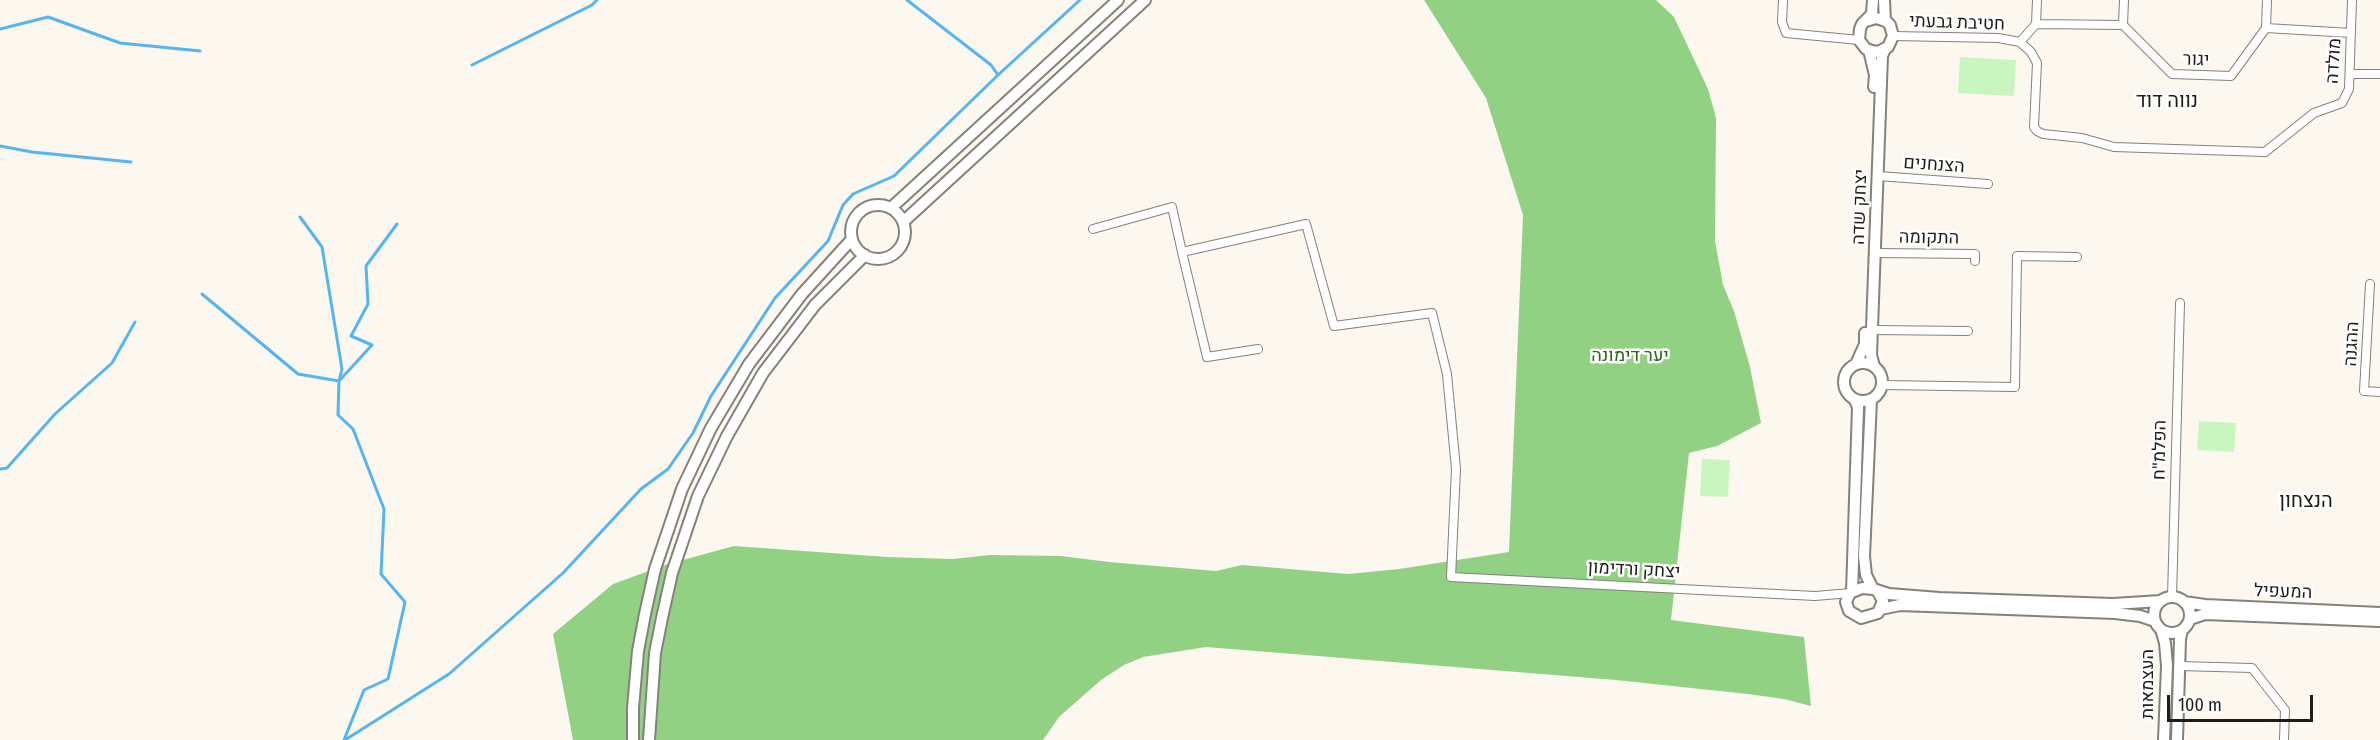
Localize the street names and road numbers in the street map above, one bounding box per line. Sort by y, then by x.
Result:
street label: חטיבת גבעתי [1909,11,2005,35]
street label: מולדה [2322,37,2346,85]
street label: יגור [2182,49,2210,71]
street label: הצנחנים [1903,152,1965,178]
street label: יצחק שדה [1848,169,1872,245]
street label: התקומה [1899,227,1959,249]
street label: ההגנה [2340,321,2364,367]
street label: הפלמ"ח [2149,420,2171,480]
street label: יצחק ורדימון [1587,557,1681,583]
street label: המעפיל [2253,580,2313,604]
street label: העצמאות [2137,649,2159,719]

